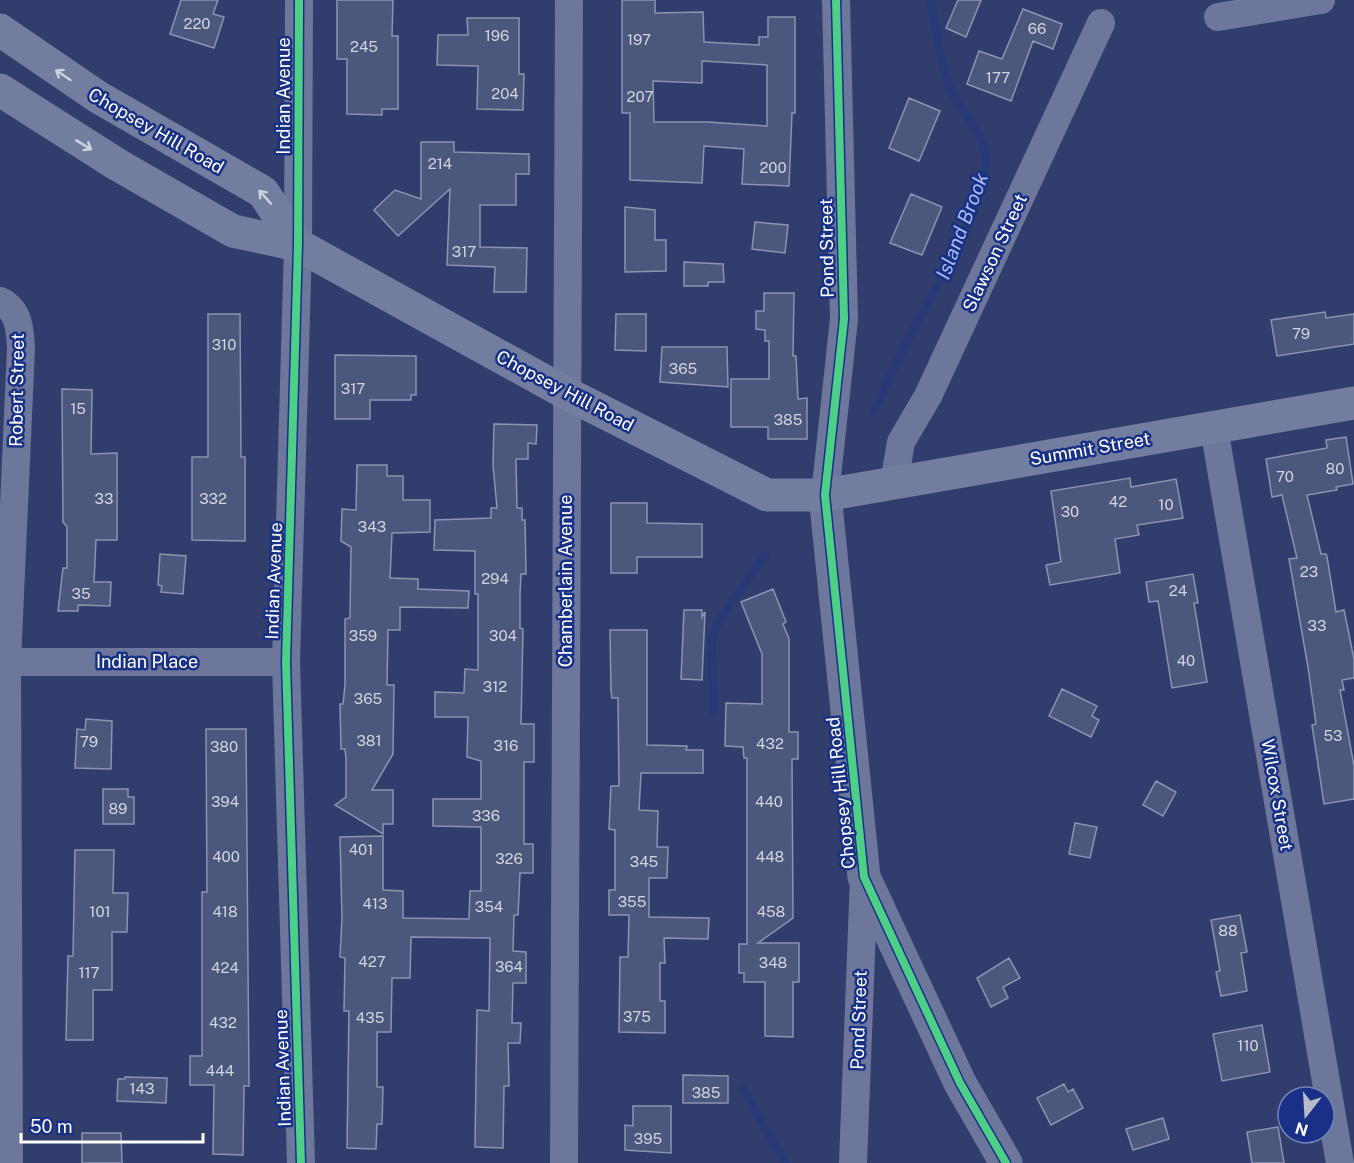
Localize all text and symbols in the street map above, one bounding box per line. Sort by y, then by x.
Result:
house number: 220 [183,15,211,32]
house number: 66 [1028,20,1046,37]
house number: 196 [485,27,509,44]
house number: 197 [627,31,651,48]
street label: Indian Avenue [273,37,294,155]
house number: 245 [350,38,378,55]
one-way arrow [54,68,71,81]
house number: 177 [986,69,1010,86]
street label: Chopsey Hill Road [85,83,228,178]
house number: 204 [491,85,519,102]
house number: 207 [627,88,653,105]
one-way arrow [76,138,93,151]
house number: 214 [428,155,452,172]
house number: 200 [759,159,787,176]
water label: Island Brook [931,169,993,283]
one-way arrow [258,190,272,206]
street label: Slawson Street [958,191,1031,315]
street label: Pond Street [815,198,838,298]
house number: 317 [452,243,476,260]
house number: 79 [1292,325,1310,342]
street label: Robert Street [5,333,28,447]
house number: 310 [212,336,236,353]
street label: Chopsey Hill Road [493,345,638,436]
house number: 365 [669,360,697,377]
house number: 317 [341,380,365,397]
house number: 15 [70,400,86,417]
house number: 385 [774,411,802,428]
street label: Summit Street [1028,428,1152,469]
house number: 80 [1326,460,1344,477]
house number: 70 [1276,468,1294,485]
house number: 33 [95,490,113,507]
house number: 332 [199,490,227,507]
house number: 42 [1109,493,1127,510]
street label: Chamberlain Avenue [555,495,576,667]
house number: 10 [1158,496,1174,513]
house number: 30 [1061,503,1079,520]
house number: 343 [358,518,386,535]
street label: Indian Avenue [261,522,286,640]
house number: 23 [1300,563,1318,580]
house number: 294 [481,570,509,587]
house number: 24 [1169,582,1187,599]
house number: 35 [71,585,91,602]
house number: 33 [1308,617,1326,634]
house number: 359 [349,627,377,644]
house number: 304 [489,627,517,644]
street label: Indian Place [96,651,198,672]
house number: 40 [1177,652,1195,669]
house number: 312 [483,678,507,695]
house number: 365 [354,690,382,707]
street label: Chopsey Hill Road [822,716,859,870]
house number: 53 [1323,727,1343,744]
house number: 381 [356,732,382,749]
house number: 79 [80,733,98,750]
house number: 432 [756,735,784,752]
house number: 316 [494,737,518,754]
street label: Wilcox Street [1257,737,1298,852]
house number: 380 [210,738,238,755]
house number: 394 [211,793,239,810]
house number: 440 [755,793,783,810]
house number: 89 [109,800,127,817]
house number: 336 [472,807,500,824]
house number: 401 [349,841,373,858]
house number: 400 [212,848,240,865]
house number: 448 [756,848,784,865]
house number: 326 [495,850,523,867]
house number: 345 [630,853,658,870]
house number: 355 [618,893,646,910]
house number: 413 [363,895,387,912]
house number: 354 [475,898,503,915]
house number: 101 [89,903,111,920]
house number: 418 [212,903,238,920]
house number: 458 [757,903,785,920]
house number: 88 [1218,922,1238,939]
house number: 427 [358,953,386,970]
house number: 348 [759,954,787,971]
house number: 364 [495,958,523,975]
house number: 424 [211,959,239,976]
house number: 117 [78,964,100,981]
street label: Pond Street [846,970,871,1070]
house number: 375 [623,1008,651,1025]
street label: Indian Avenue [270,1009,295,1127]
house number: 435 [356,1009,384,1026]
house number: 432 [209,1014,237,1031]
house number: 110 [1237,1037,1259,1054]
house number: 444 [206,1062,234,1079]
house number: 143 [130,1080,154,1097]
house number: 385 [692,1084,720,1101]
north arrow [1276,1085,1336,1145]
scale bar [21,1106,202,1144]
text: 50 m [30,1116,73,1137]
text: N [1293,1118,1311,1140]
house number: 395 [634,1130,662,1147]

